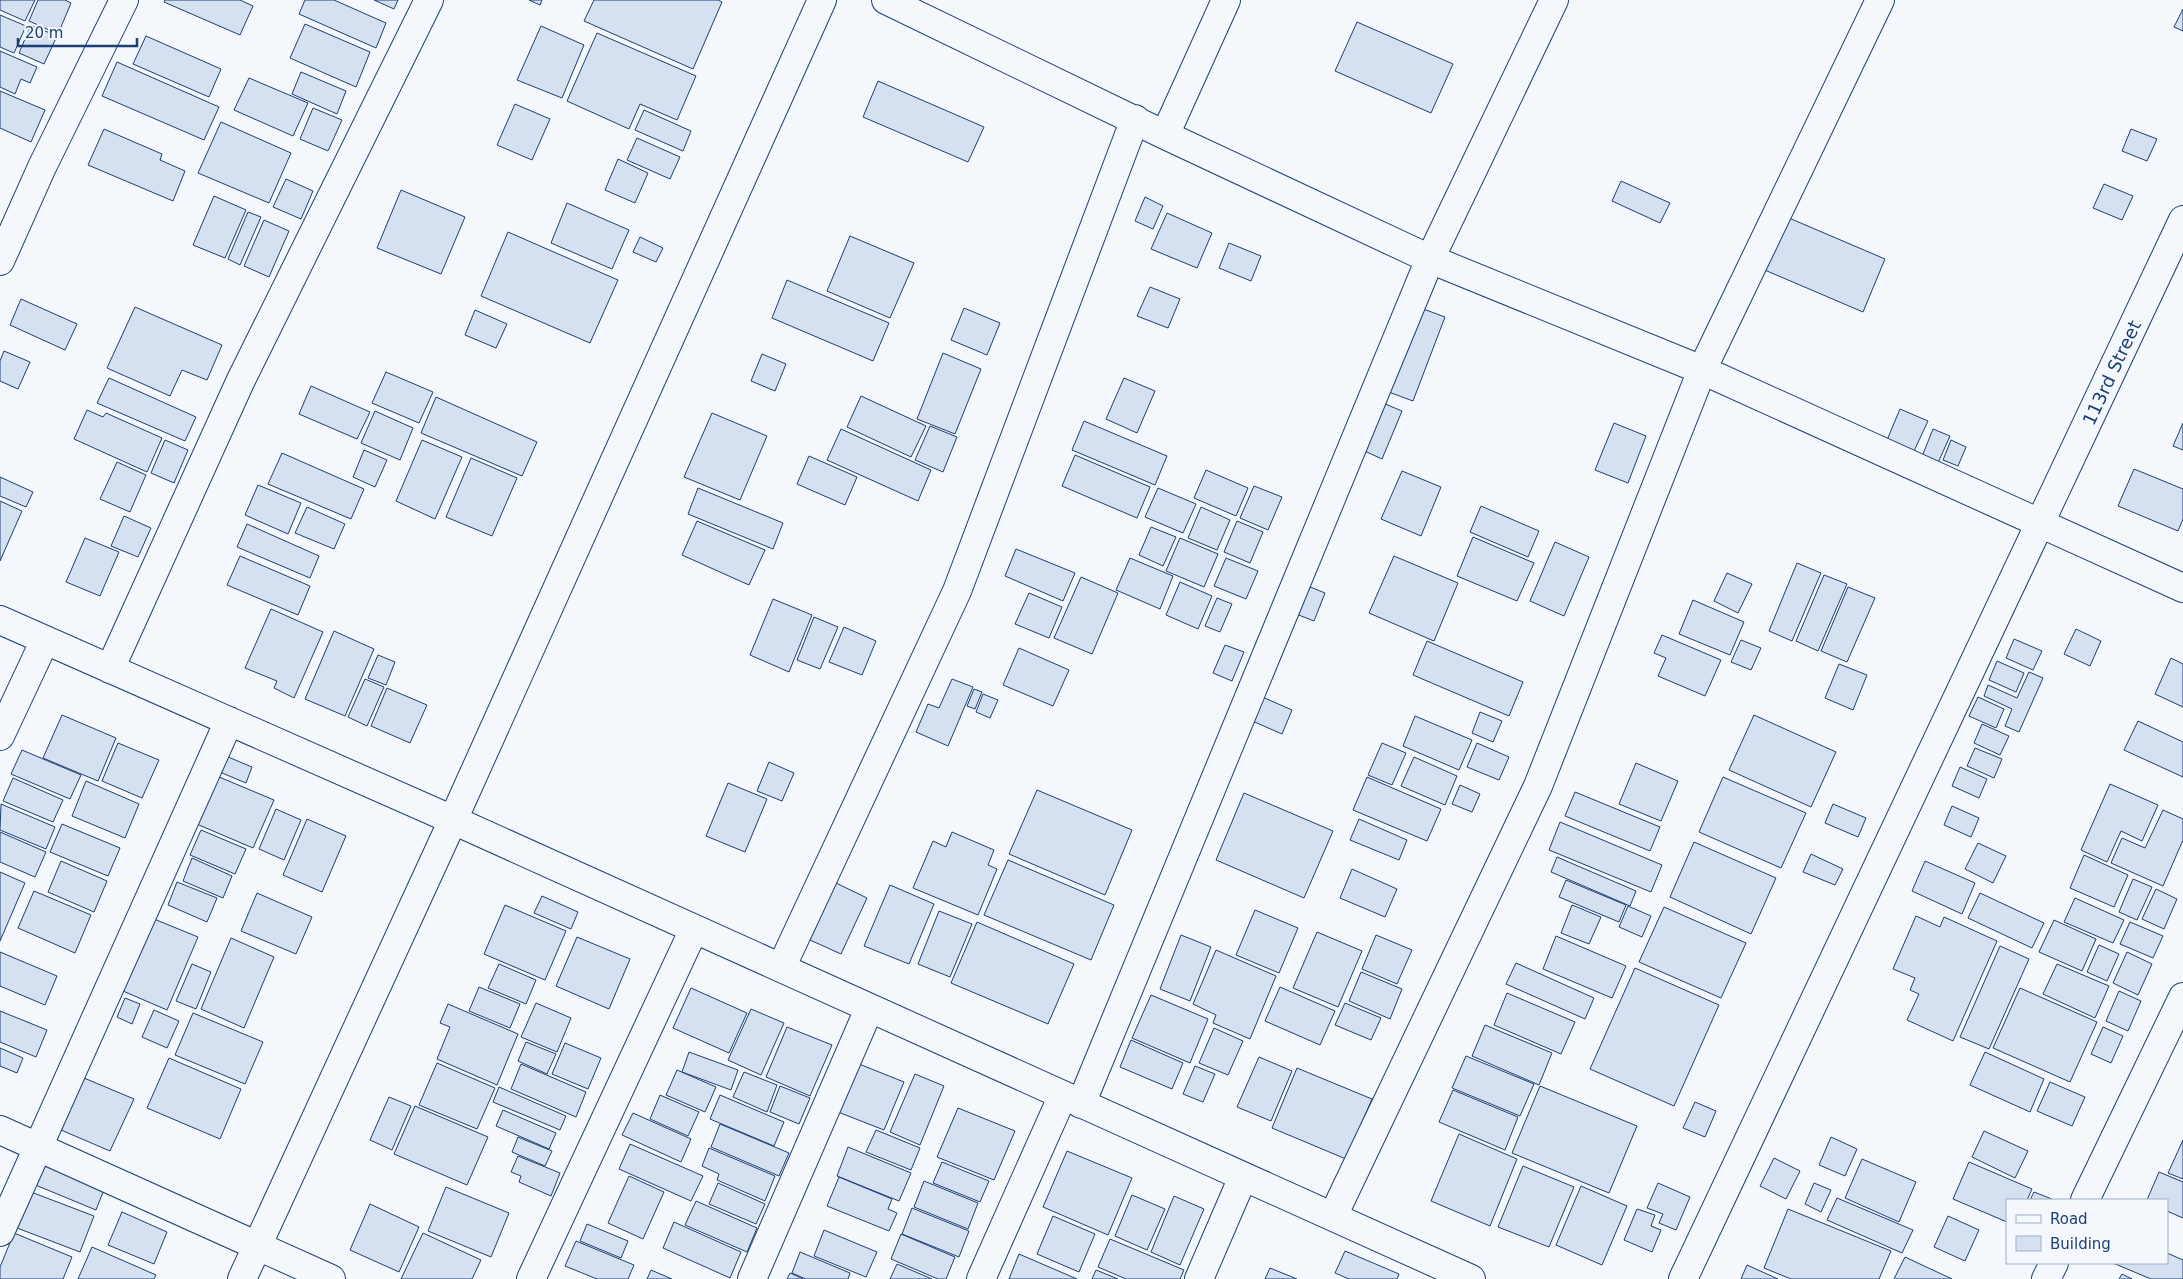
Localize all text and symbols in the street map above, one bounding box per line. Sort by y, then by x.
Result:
scale bar [18,15,136,47]
text: 20 m [25,24,63,42]
street label: 113rd Street [2078,317,2145,429]
legend [2006,1199,2168,1264]
text: Road [2050,1210,2088,1228]
text: Building [2050,1235,2111,1253]

